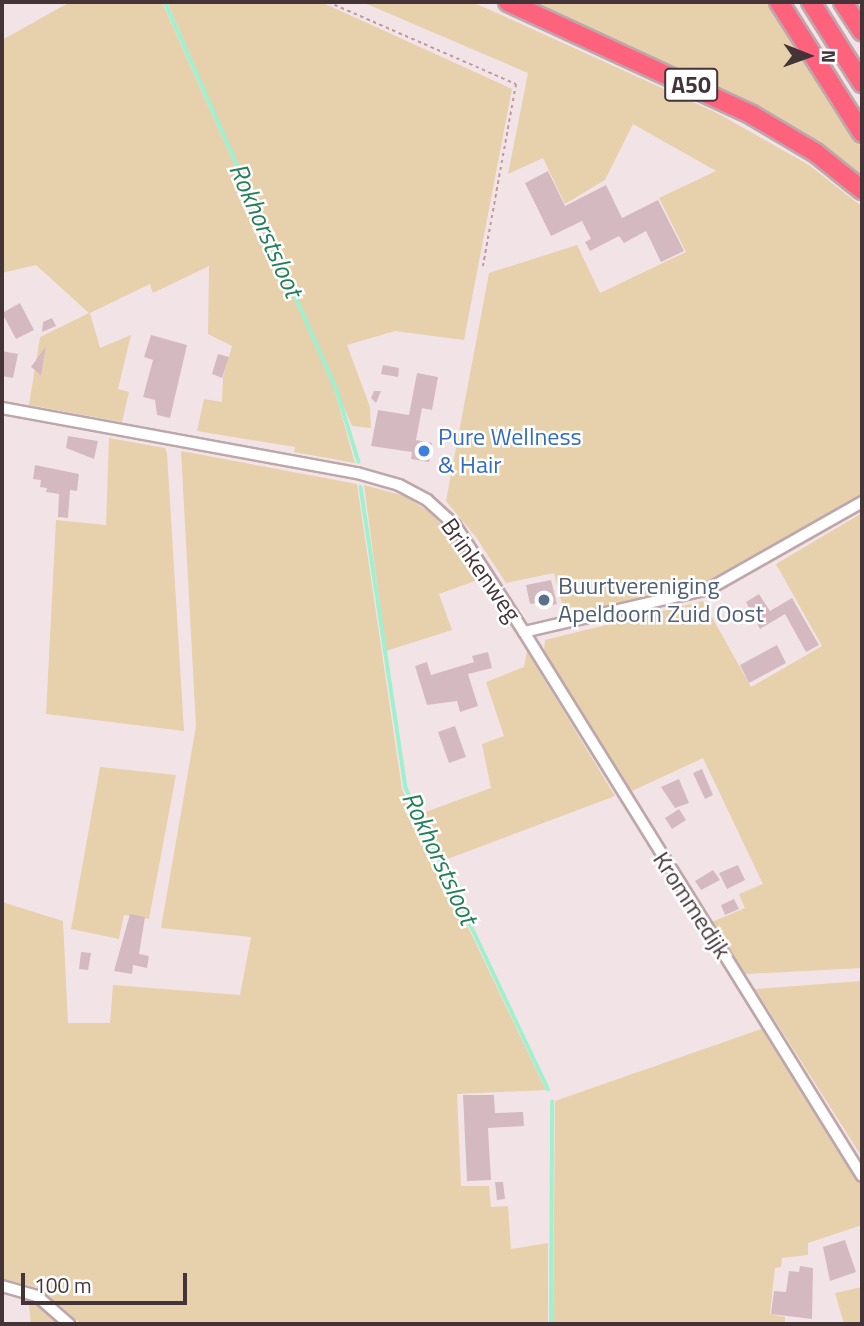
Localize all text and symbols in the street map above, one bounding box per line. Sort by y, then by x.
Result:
north arrow [773,21,843,91]
text: N [815,50,844,63]
road number: A50 [663,66,719,104]
water label: Rokhorstsloot [223,158,309,302]
place label: Pure Wellness & Hair [438,423,582,479]
marker: Pure Wellness & Hair [416,443,432,459]
street label: Brinkenweg [435,513,527,627]
place label: Buurtvereniging Apeldoorn Zuid Oost [558,572,764,628]
marker: Buurtvereniging Apeldoorn Zuid Oost [536,592,552,608]
water label: Rokhorstsloot [396,787,484,929]
street label: Krommedijk [647,846,737,964]
scale bar [24,1260,191,1304]
text: 100 m [34,1269,91,1301]

